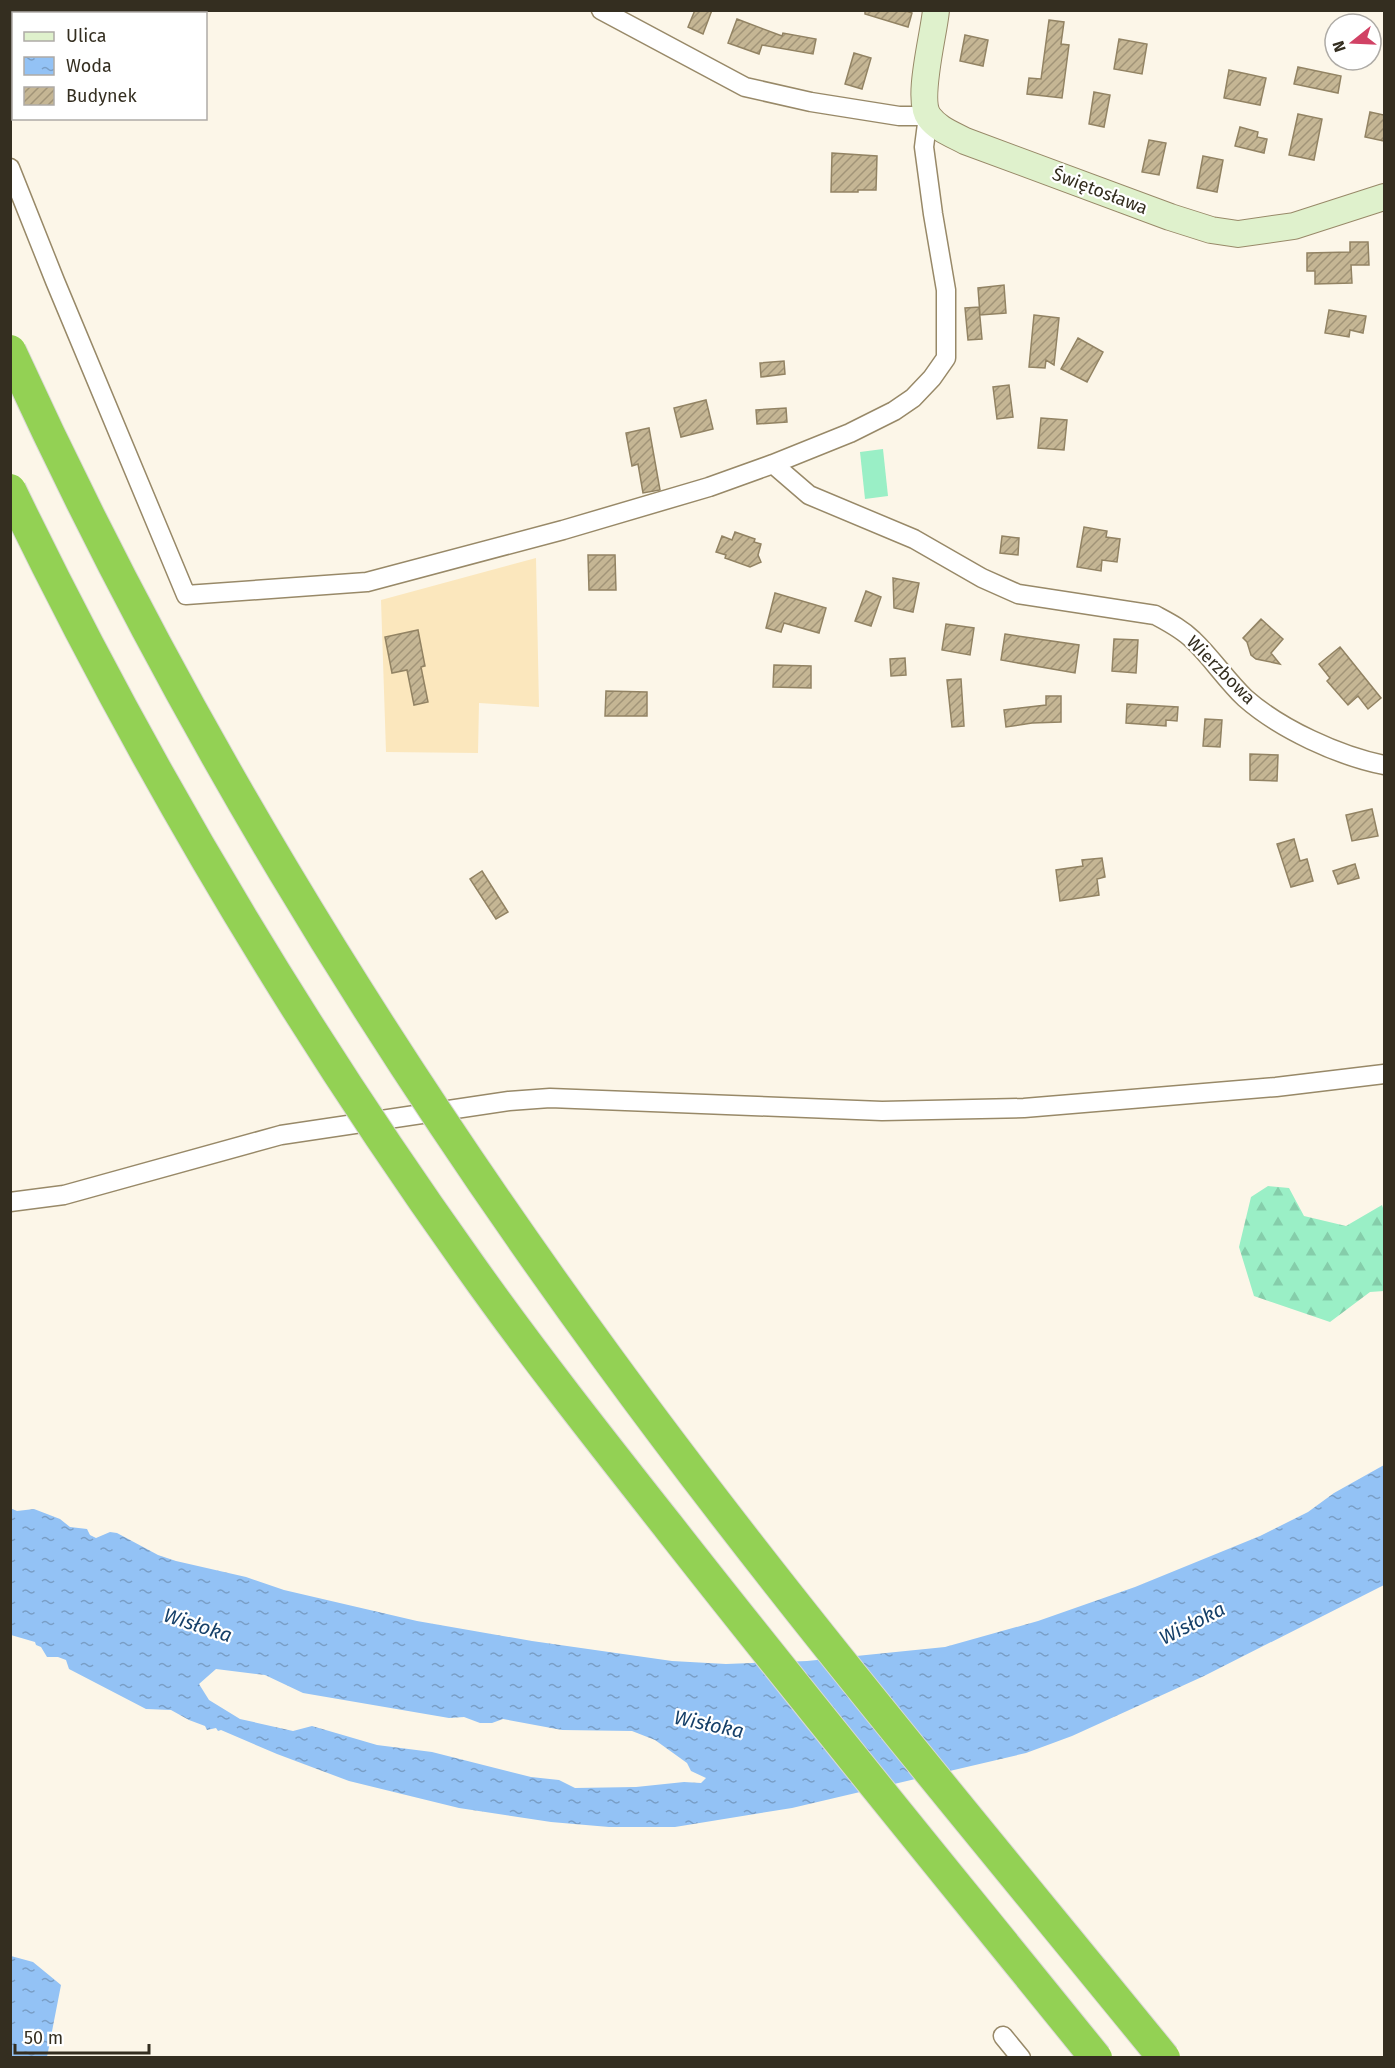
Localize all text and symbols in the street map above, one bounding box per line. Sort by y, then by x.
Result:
legend [12,12,207,120]
north arrow [1323,12,1383,72]
text: Ulica [66,25,106,47]
text: N [1329,39,1350,54]
text: Woda [66,55,112,77]
text: Budynek [66,85,137,107]
street label: Świętosława [1049,163,1151,219]
street label: Wierzbowa [1182,631,1260,709]
water label: Wisłoka [1155,1596,1229,1650]
water label: Wisłoka [161,1603,235,1647]
water label: Wisłoka [672,1705,746,1743]
scale bar [15,2017,148,2055]
text: 50 m [24,2027,63,2049]

